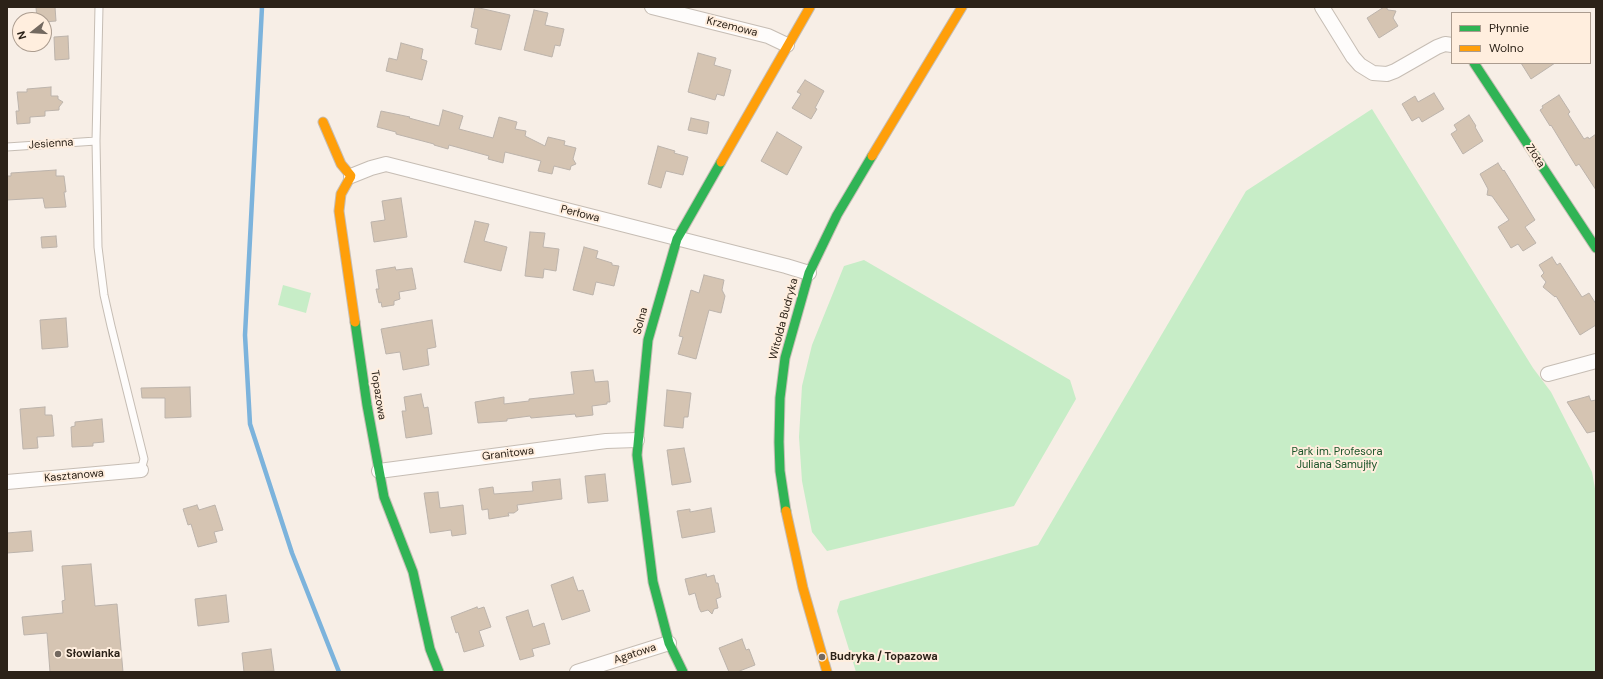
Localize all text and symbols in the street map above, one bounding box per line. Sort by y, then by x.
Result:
north arrow [12,12,52,52]
legend [1451,12,1591,64]
street label: Krzemowa [705,14,759,40]
text: Płynnie [1489,20,1529,36]
text: N [14,29,29,41]
text: Wolno [1489,40,1524,56]
street label: Jesienna [28,136,74,152]
street label: Złota [1523,142,1547,170]
street label: Perłowa [559,203,601,225]
street label: Witolda Budryka [767,277,801,361]
street label: Solna [631,306,651,336]
street label: Topazowa [368,369,388,421]
street label: Granitowa [481,444,535,464]
park label: Park im. Profesora Juliana Samujłły [1292,445,1382,471]
street label: Kasztanowa [44,467,104,485]
street label: Agatowa [612,641,658,667]
place label: Słowianka [66,647,120,661]
marker: Słowianka [53,649,63,659]
place label: Budryka / Topazowa [830,650,938,664]
marker: Budryka / Topazowa [817,652,827,662]

